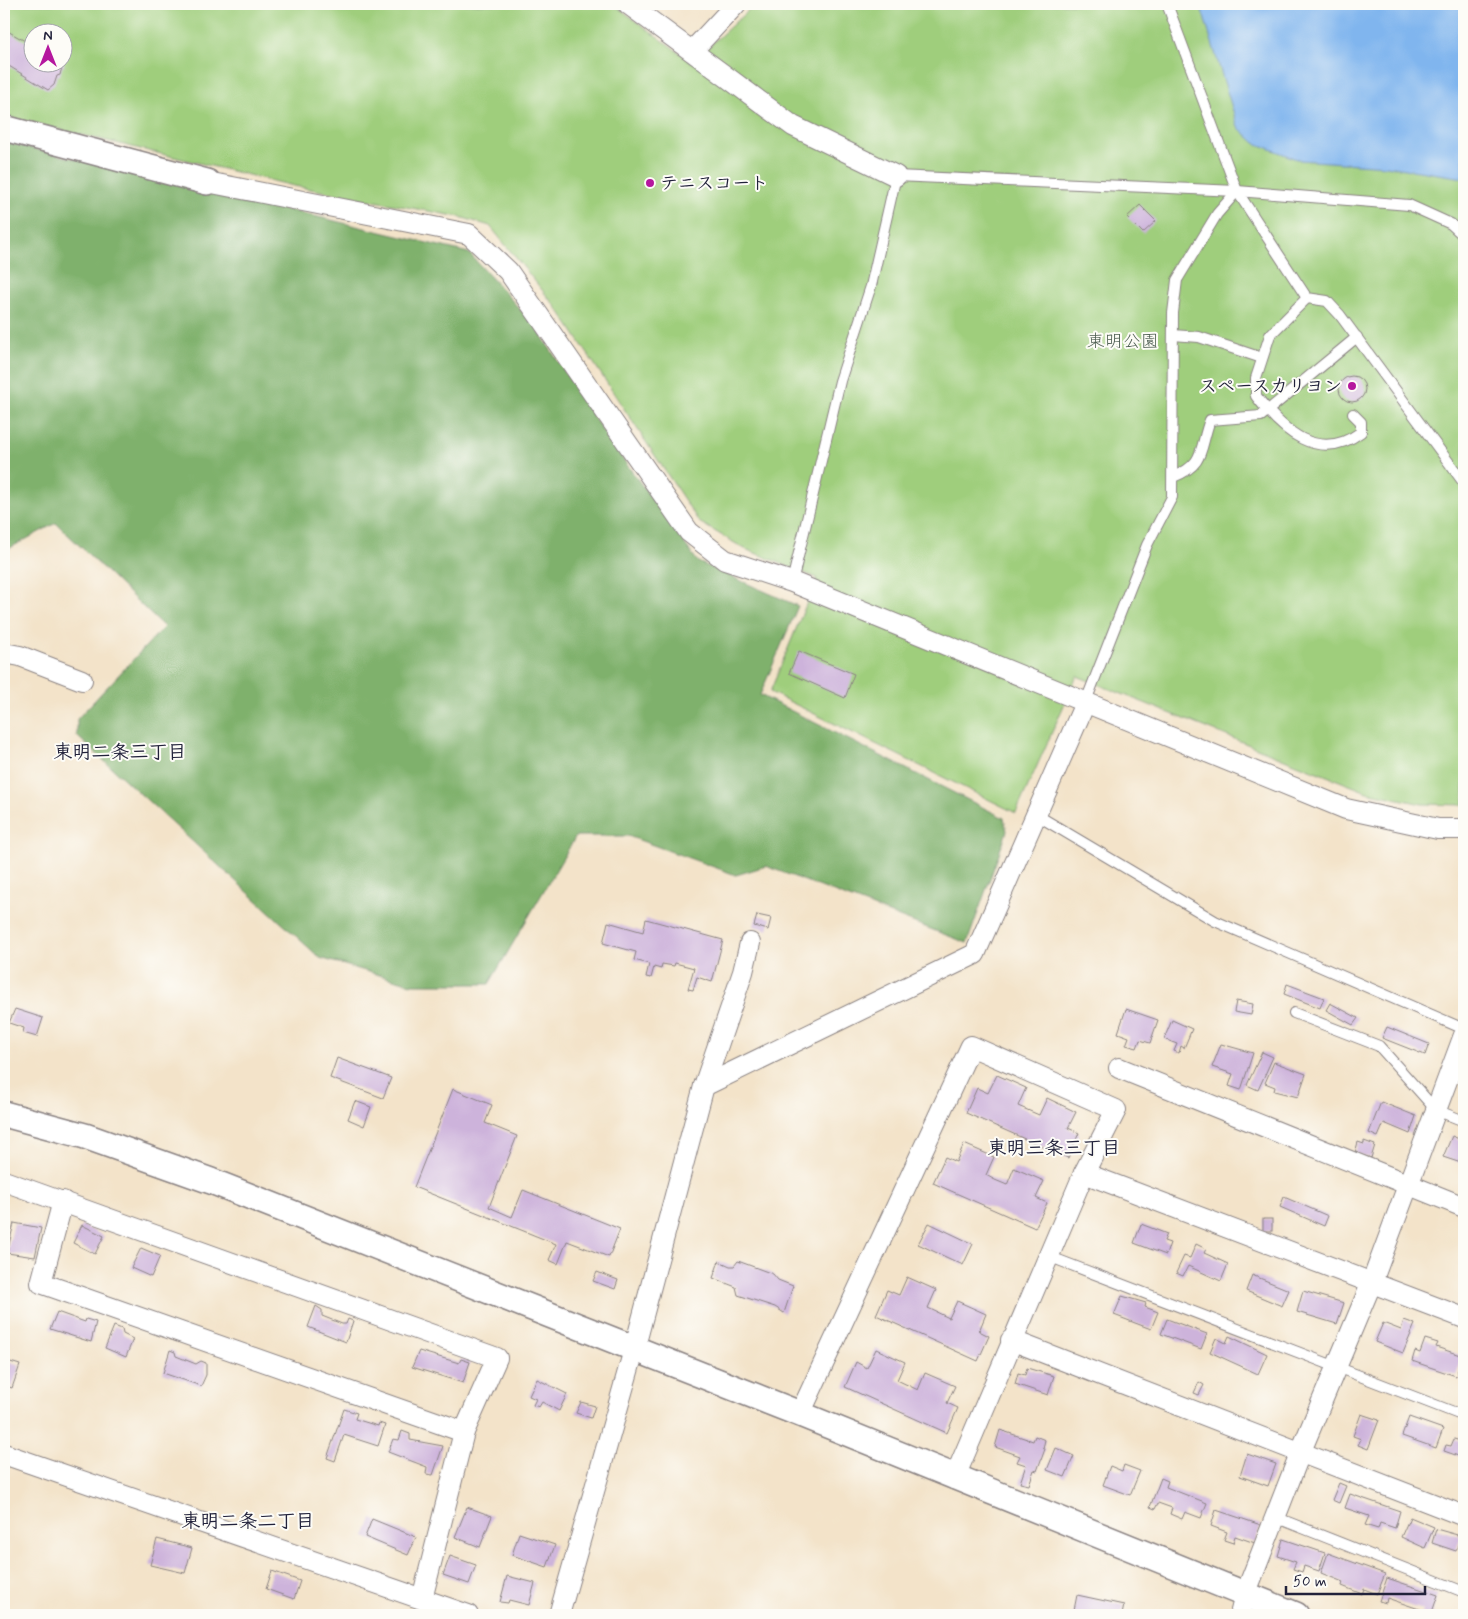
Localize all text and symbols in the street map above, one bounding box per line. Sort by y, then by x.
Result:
north arrow [22,22,72,72]
text: N [43,27,53,45]
place label: テニスコート [660,172,768,196]
marker: テニスコート [644,177,656,189]
park label: 東明公園 [1087,330,1159,354]
place label: スペースカリヨン [1199,375,1342,399]
marker: スペースカリヨン [1346,380,1358,392]
district label: 東明二条三丁目 [53,740,187,765]
district label: 東明三条三丁目 [987,1136,1121,1161]
district label: 東明二条二丁目 [181,1509,315,1534]
scale bar [1286,1564,1424,1596]
text: 50 m [1293,1572,1327,1592]

